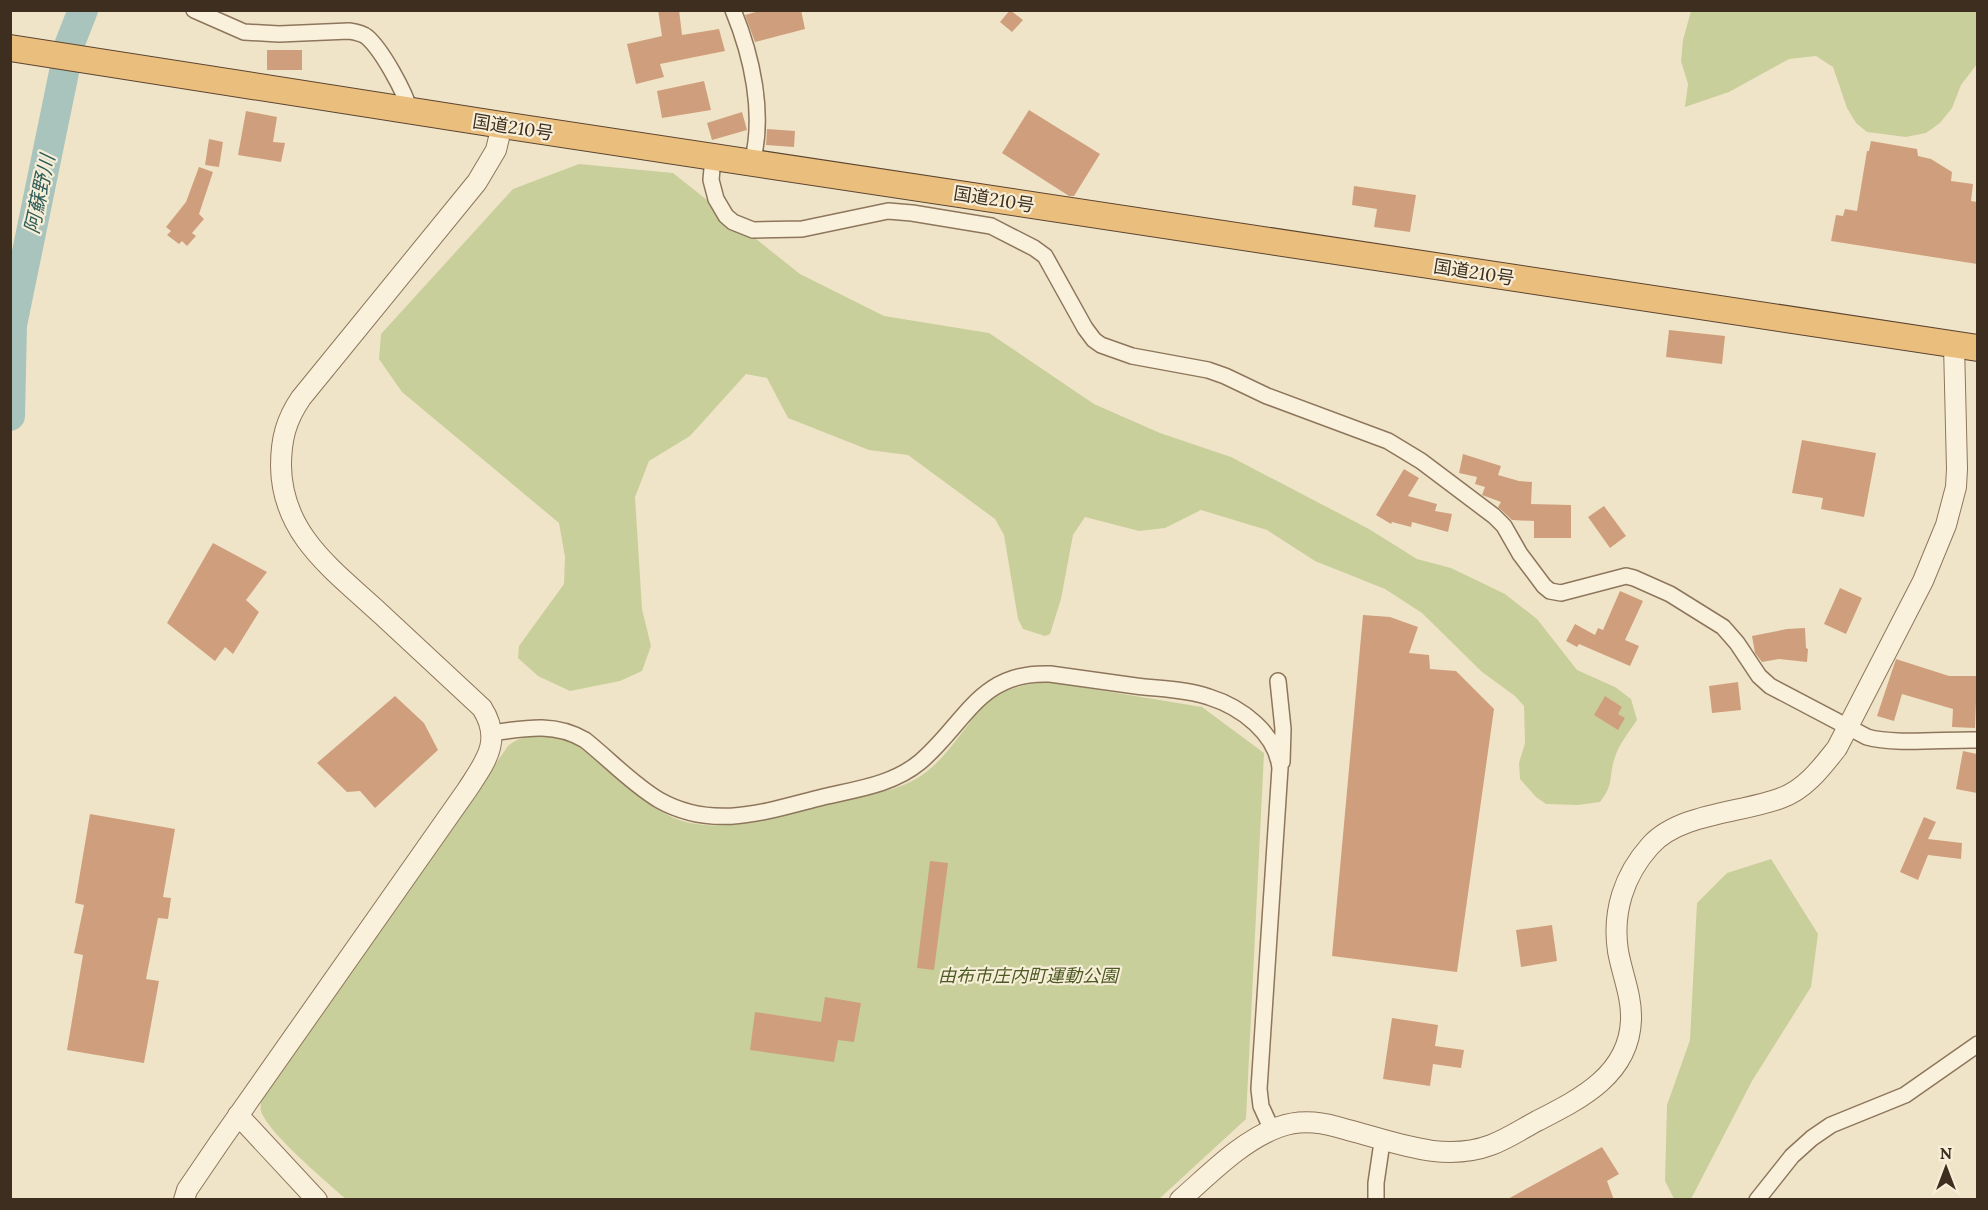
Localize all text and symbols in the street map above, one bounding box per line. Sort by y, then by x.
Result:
street label: 国道210号 [471,109,555,145]
water label: 阿蘇野川 [18,150,60,236]
street label: 国道210号 [952,181,1036,217]
street label: 国道210号 [1432,254,1516,290]
park label: 由布市庄内町運動公園 [938,964,1121,987]
north arrow [1916,1138,1976,1198]
text: N [1940,1143,1952,1163]

